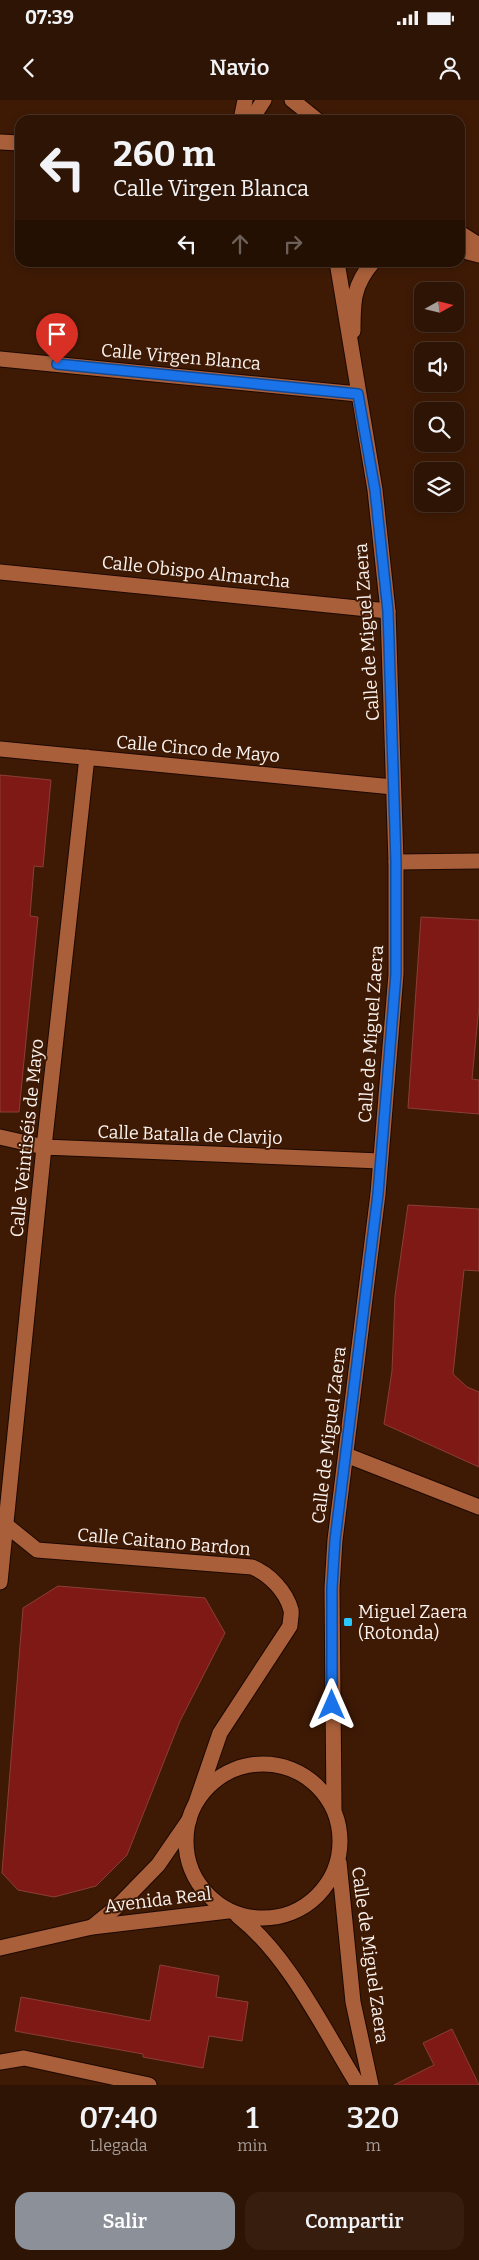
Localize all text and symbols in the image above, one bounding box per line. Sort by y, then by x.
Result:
text: 07:39 [25,6,74,29]
icon: back [15,54,43,82]
text: Navio [210,54,269,81]
icon: person [436,54,464,82]
text: 260 m [113,133,215,175]
icon: left [30,135,95,200]
text: Calle Virgen Blanca [113,175,309,202]
icon: left [173,230,201,258]
icon: ahead [226,230,254,258]
icon: right [279,230,307,258]
north arrow [414,282,464,332]
map controls [414,282,464,512]
pin [36,313,78,364]
icon: arrive [43,320,71,348]
street label: Calle Virgen Blanca [100,339,262,375]
button: sound [414,342,464,392]
button: search [414,402,464,452]
button: layers [414,462,464,512]
street label: Calle de Miguel Zaera [350,542,384,722]
street label: Calle Obispo Almarcha [101,551,292,593]
street label: Calle Cinco de Mayo [115,731,281,767]
street label: Calle de Miguel Zaera [354,944,388,1124]
street label: Calle Veintiséis de Mayo [6,1038,48,1238]
street label: Calle Batalla de Clavijo [97,1121,283,1149]
street label: Calle de Miguel Zaera [307,1345,351,1525]
street label: Calle Caitano Bardon [76,1523,252,1561]
place label: Miguel Zaera (Rotonda) [358,1601,467,1644]
marker: Miguel Zaera (Rotonda) [342,1616,354,1628]
position arrow [305,1678,357,1730]
street label: Calle de Miguel Zaera [347,1865,393,2045]
street label: Avenida Real [103,1883,213,1917]
text: 07:40 [79,2100,158,2136]
text: 1 [246,2100,259,2136]
text: 320 [347,2100,400,2136]
text: Llegada [90,2136,148,2155]
text: min [237,2136,267,2155]
text: m [366,2136,381,2155]
button: Salir [15,2192,235,2250]
button: Compartir [245,2192,464,2250]

